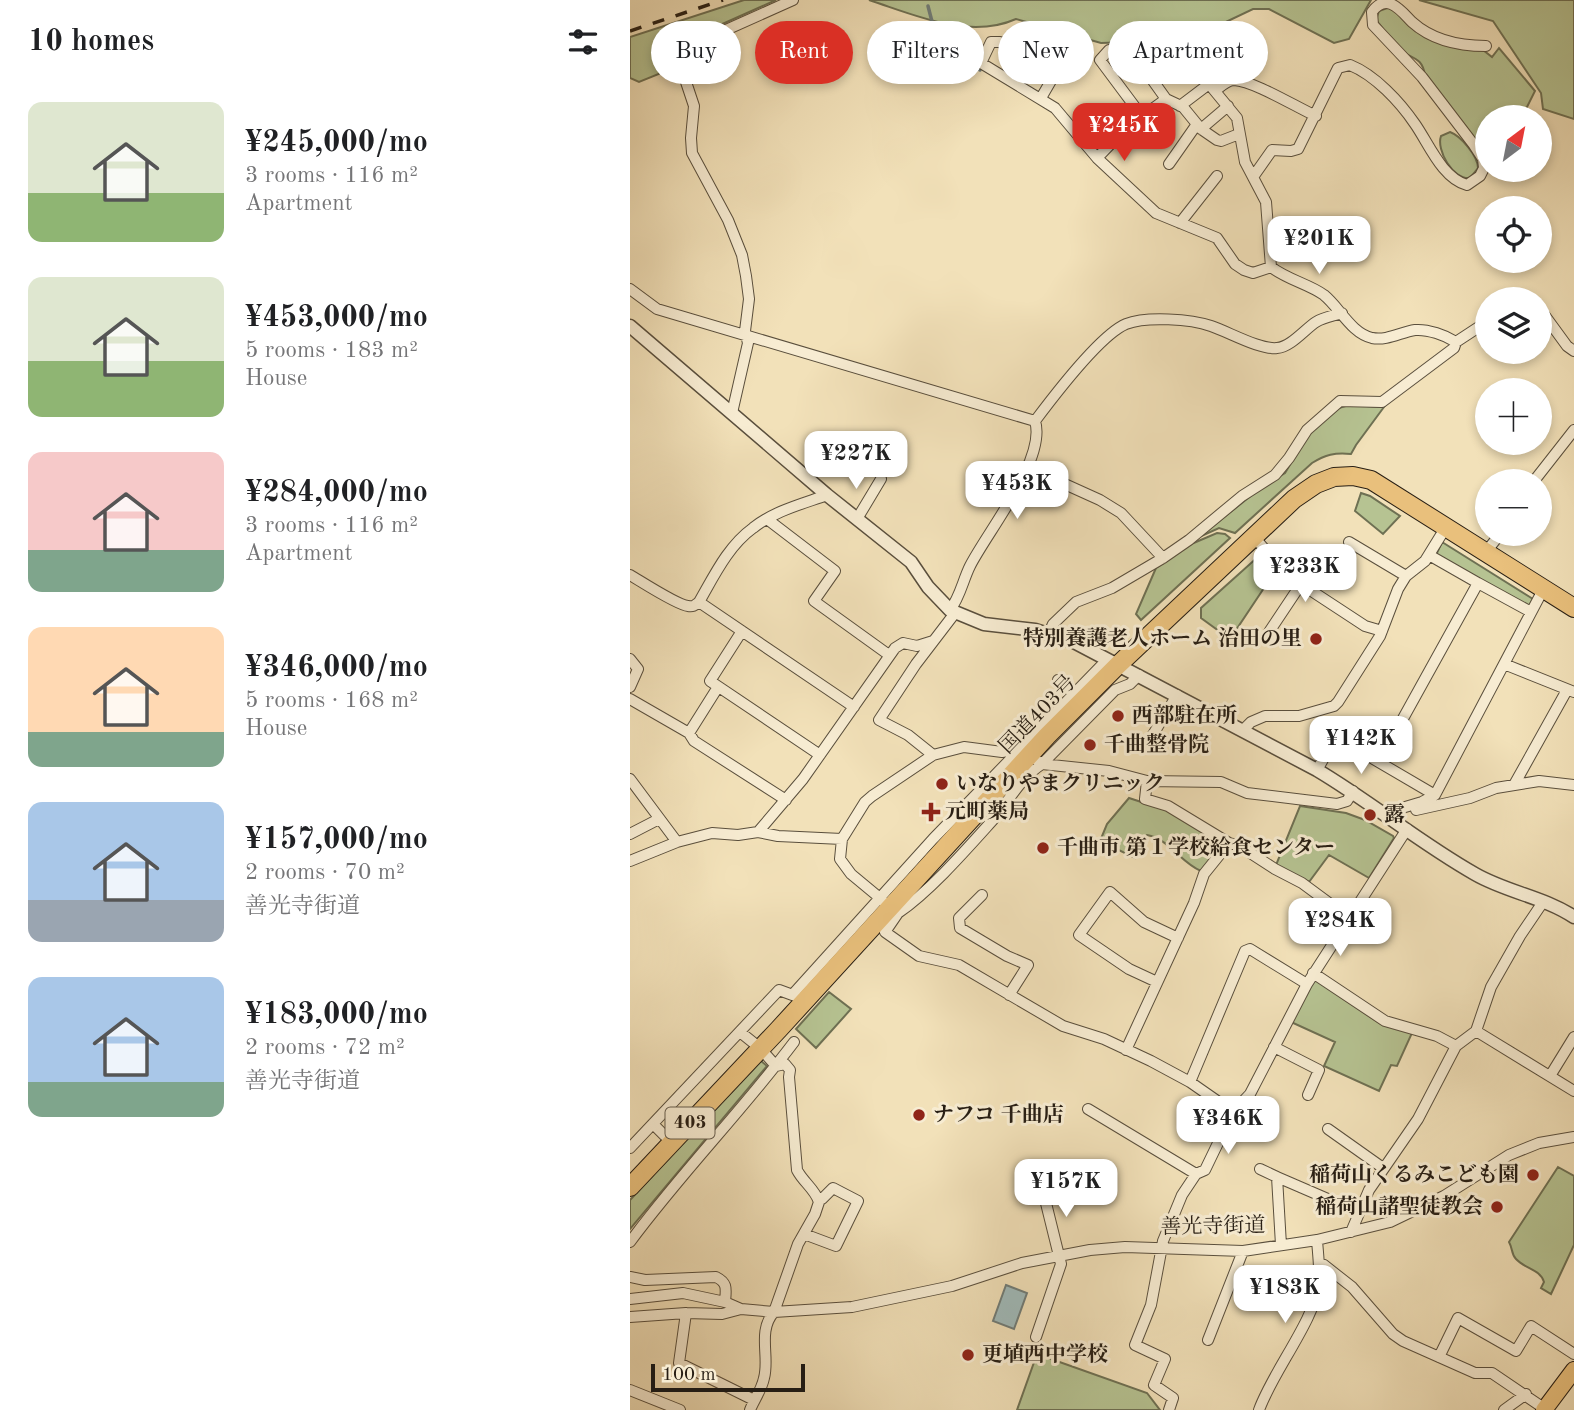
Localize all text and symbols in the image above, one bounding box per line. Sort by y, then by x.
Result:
chip: Buy [651,21,741,84]
chip: Rent [755,21,853,84]
chip: Filters [867,21,984,84]
chip: New [998,21,1094,84]
chip: Apartment [1108,21,1268,84]
icon: filters [564,23,602,61]
text: 10 homes [28,27,154,57]
pin: ¥245K [1075,104,1173,163]
north arrow [1475,105,1552,182]
map controls [1475,105,1552,546]
text: ¥245K [1088,114,1160,137]
text: ¥245,000/mo [245,128,428,158]
icon: home [84,130,168,214]
text: 3 rooms · 116 m² [245,164,418,187]
text: Apartment [245,192,353,215]
button: locate [1475,196,1552,273]
pin: ¥201K [1270,216,1368,276]
text: ¥201K [1283,227,1355,250]
button: layers [1475,287,1552,364]
text: ¥453,000/mo [245,303,428,333]
icon: home [84,305,168,389]
text: 5 rooms · 183 m² [245,339,418,362]
text: House [245,367,307,390]
button: + [1475,378,1552,455]
pin: ¥227K [807,432,905,491]
text: ¥227K [820,442,892,465]
pin: ¥453K [968,462,1066,521]
button: − [1475,469,1552,546]
text: ¥453K [981,472,1053,495]
text: ¥284,000/mo [245,478,428,508]
icon: home [84,480,168,564]
text: 3 rooms · 116 m² [245,514,418,537]
text: Apartment [245,542,353,565]
pin: ¥233K [1256,544,1354,604]
text: ¥233K [1269,555,1341,578]
place label: 特別養護老人ホーム 治田の里 [1023,626,1302,650]
marker: 特別養護老人ホーム 治田の里 [1308,631,1324,647]
text: ¥346,000/mo [245,653,428,683]
icon: home [84,655,168,739]
street label: 国道403号 [994,671,1080,758]
text: 5 rooms · 168 m² [245,689,418,712]
place label: 西部駐在所 [1132,704,1237,727]
marker: 西部駐在所 [1110,708,1126,724]
pin: ¥142K [1312,716,1410,776]
text: House [245,717,307,740]
text: ¥142K [1325,727,1397,750]
place label: 千曲整骨院 [1104,733,1209,756]
marker: 千曲整骨院 [1082,737,1098,753]
place label: いなりやまクリニック [956,772,1165,795]
marker: いなりやまクリニック [934,776,950,792]
place label: 元町薬局 [945,800,1029,823]
place label: 露 [1384,802,1405,826]
marker: 元町薬局 [923,804,939,820]
marker: 露 [1362,807,1378,823]
text: ¥157,000/mo [245,825,428,855]
icon: home [84,830,168,914]
place label: 千曲市 第１学校給食センター [1057,836,1335,859]
marker: 千曲市 第１学校給食センター [1035,840,1051,856]
text: 2 rooms · 70 m² [245,861,405,884]
text: 善光寺街道 [245,895,360,918]
pin: ¥284K [1291,898,1389,958]
text: ¥284K [1304,909,1376,932]
text: ¥183,000/mo [245,1000,428,1030]
icon: home [84,1005,168,1089]
text: 2 rooms · 72 m² [245,1036,405,1059]
text: 善光寺街道 [245,1070,360,1093]
pin: ¥346K [1179,1096,1277,1156]
place label: ナフコ 千曲店 [933,1103,1064,1126]
road number: 403 [666,1107,714,1138]
marker: ナフコ 千曲店 [911,1107,927,1123]
text: ¥346K [1192,1107,1264,1130]
pin: ¥157K [1017,1160,1115,1219]
place label: 稲荷山くるみこども園 [1309,1163,1519,1186]
marker: 稲荷山くるみこども園 [1525,1167,1541,1183]
text: ¥157K [1030,1170,1102,1193]
place label: 稲荷山諸聖徒教会 [1315,1194,1483,1218]
marker: 稲荷山諸聖徒教会 [1489,1199,1505,1215]
street label: 善光寺街道 [1160,1214,1266,1238]
pin: ¥183K [1236,1266,1334,1325]
text: ¥183K [1249,1276,1321,1299]
place label: 更埴西中学校 [982,1343,1108,1366]
marker: 更埴西中学校 [960,1347,976,1363]
scale bar [651,1361,805,1393]
text: 100 m [662,1366,715,1385]

